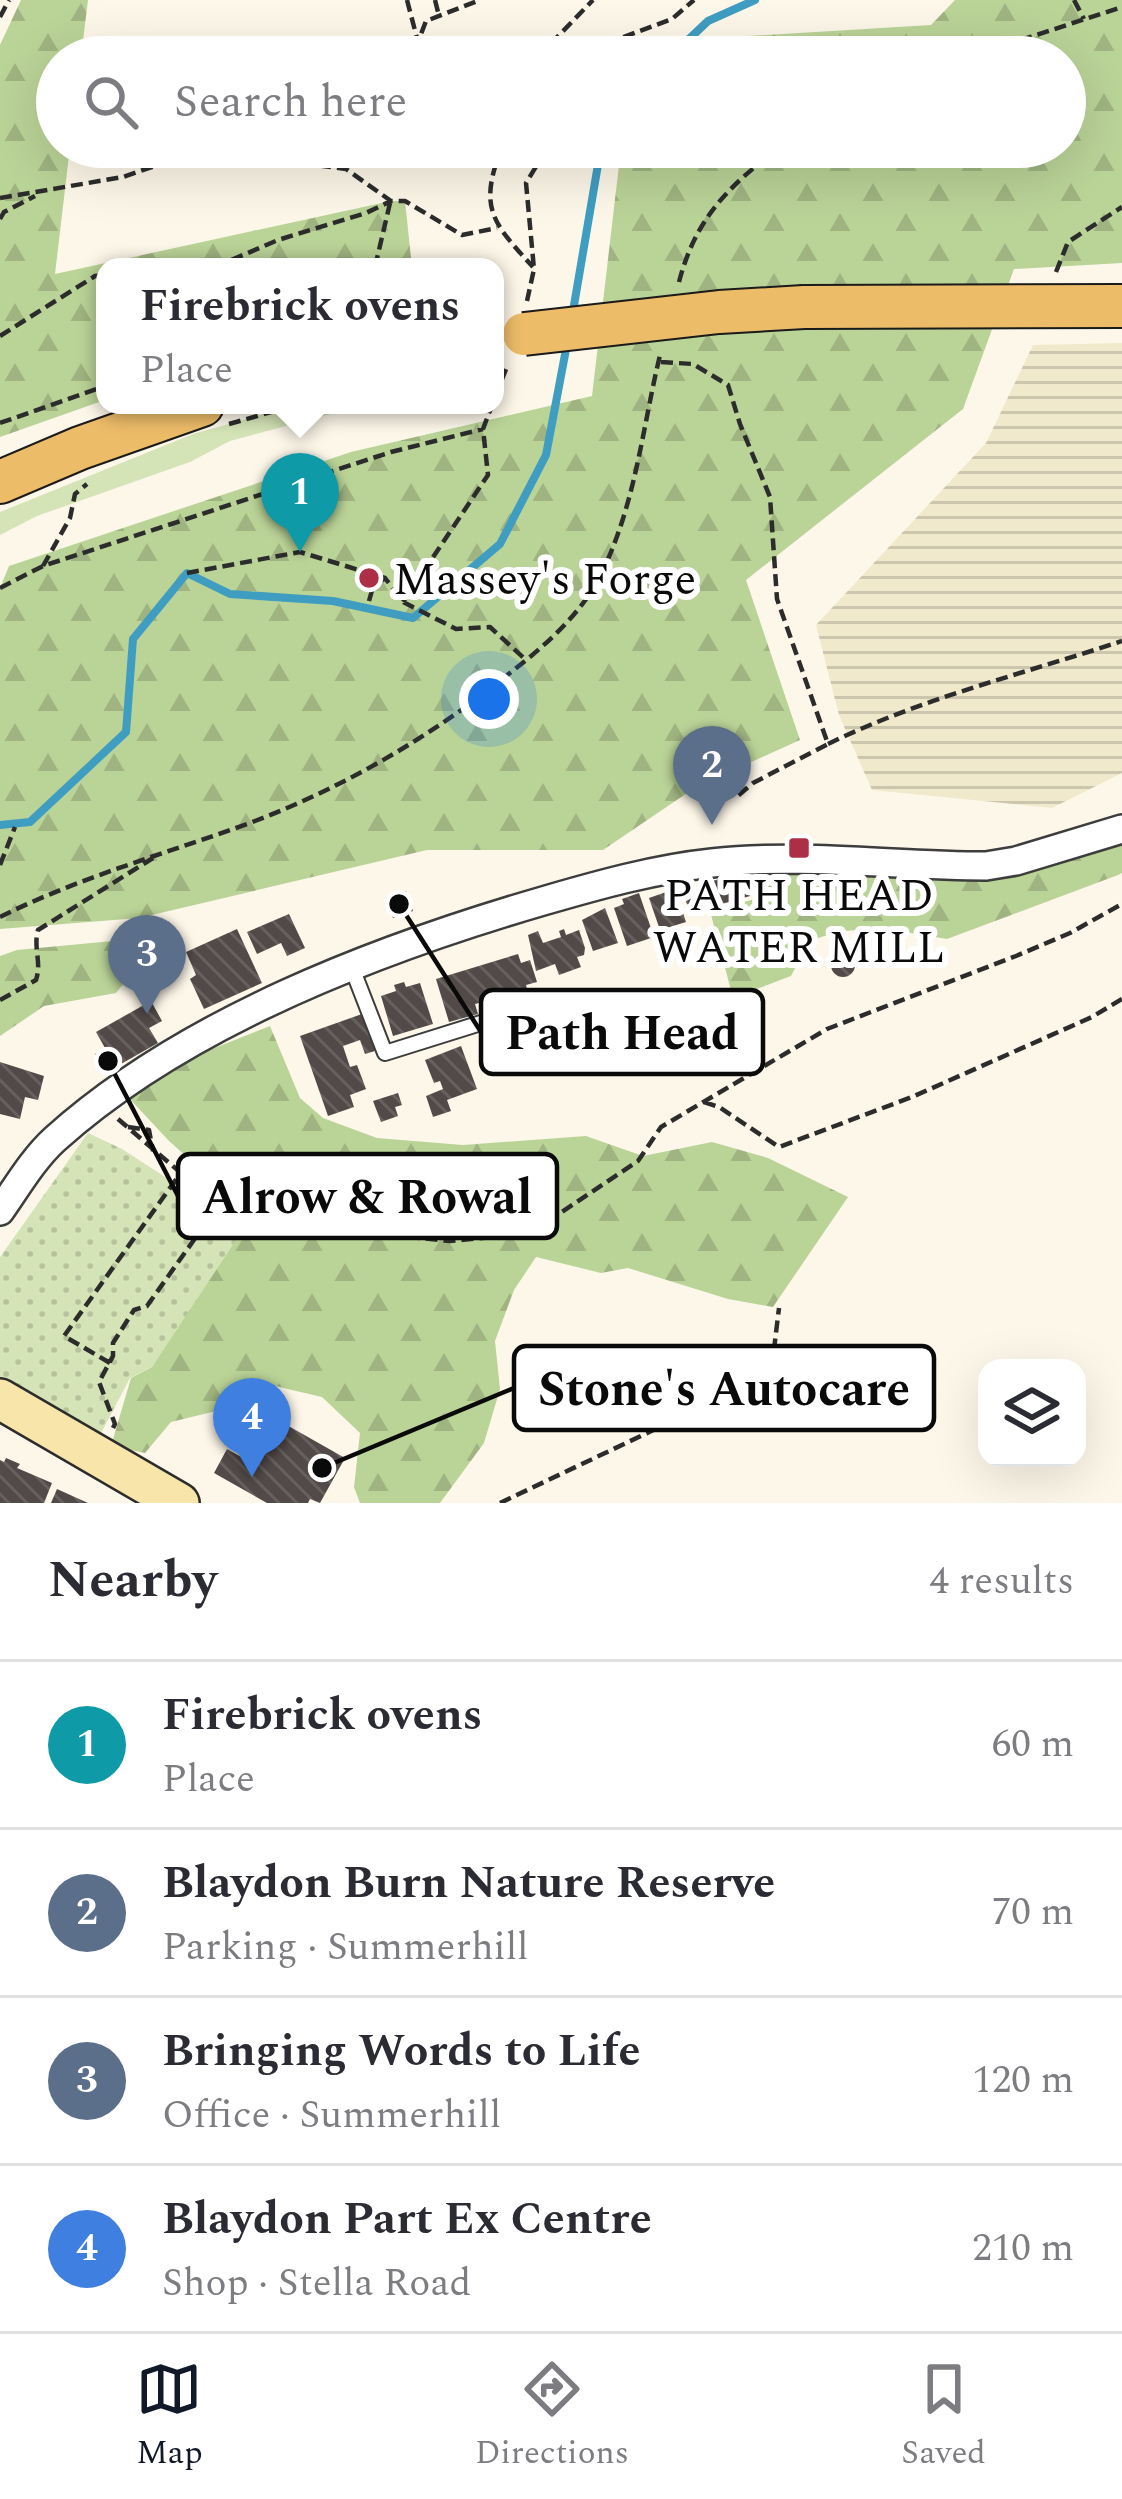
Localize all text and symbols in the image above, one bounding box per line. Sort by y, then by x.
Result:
search box [36,36,1086,168]
text: Search here [174,68,407,137]
icon: search [78,69,144,135]
popup [96,258,504,414]
text: Firebrick ovens [140,272,460,341]
text: Place [140,341,233,400]
pin: 1 [261,453,339,552]
place label: Massey's Forge [393,546,696,615]
marker: Massey's Forge [356,565,382,591]
your location [459,669,519,729]
pin: 2 [673,726,751,825]
marker: PATH HEAD WATER MILL [786,835,812,861]
place label: PATH HEAD WATER MILL [653,862,945,983]
pin: 3 [108,915,186,1014]
callout: Path Head [481,990,763,1074]
text: Path Head [505,998,739,1071]
callout: Alrow & Rowal [178,1154,557,1238]
text: Alrow & Rowal [201,1162,533,1235]
callout: Stone's Autocare [514,1346,934,1430]
text: Stone's Autocare [538,1354,910,1427]
map controls [978,1359,1086,1467]
button: layers [978,1359,1086,1467]
pin: 4 [213,1378,291,1477]
text: Nearby [48,1542,217,1620]
text: 4 results [930,1552,1074,1611]
text: Firebrick ovens [162,1681,482,1750]
text: 1 [76,1715,98,1774]
text: 60 m [992,1715,1074,1774]
text: Place [162,1750,255,1809]
text: Blaydon Burn Nature Reserve [162,1849,775,1918]
text: 2 [76,1883,98,1942]
text: 70 m [992,1883,1074,1942]
text: Parking · Summerhill [162,1918,529,1977]
text: Bringing Words to Life [162,2017,641,2086]
text: 3 [76,2051,98,2110]
text: 120 m [972,2051,1074,2110]
text: Office · Summerhill [162,2086,501,2145]
text: Blaydon Part Ex Centre [162,2185,652,2254]
text: 4 [76,2219,98,2278]
text: 210 m [972,2219,1074,2278]
text: Shop · Stella Road [162,2254,471,2313]
tab: Map [136,2356,203,2478]
tab: Directions [475,2356,629,2478]
tab: Saved [901,2356,986,2478]

